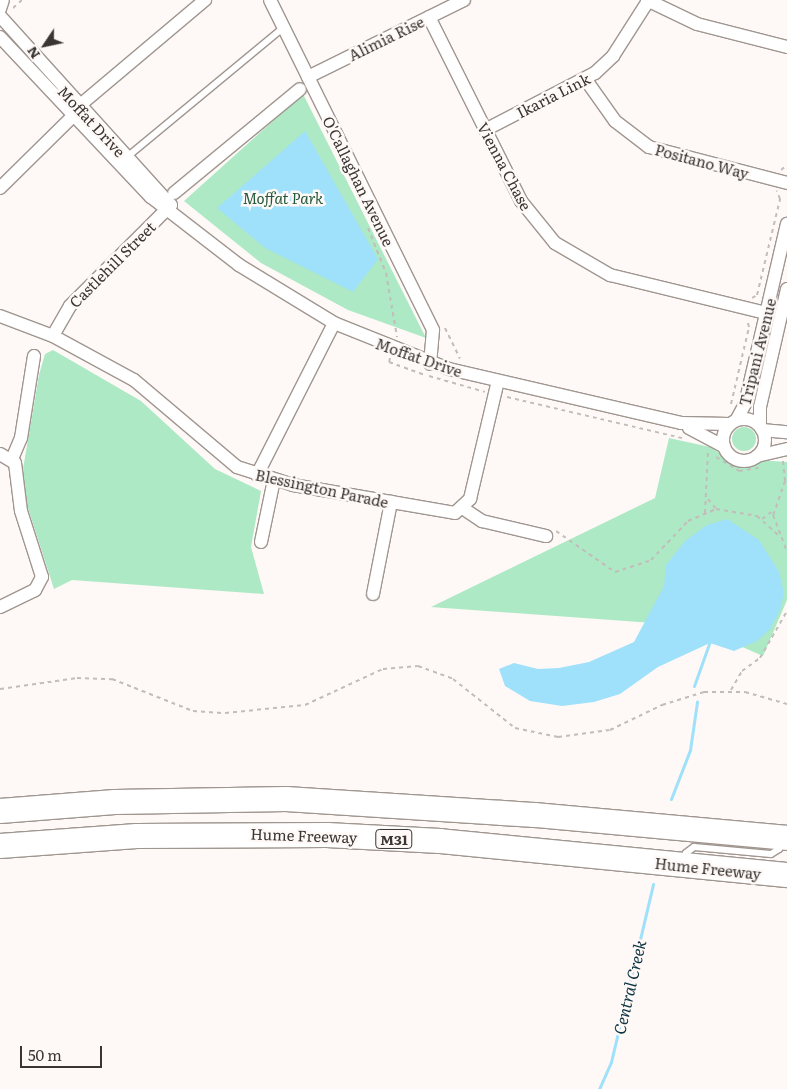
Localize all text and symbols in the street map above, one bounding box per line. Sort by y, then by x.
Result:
street label: Alimia Rise [345,12,427,64]
north arrow [20,20,70,70]
text: N [21,43,44,64]
street label: Ikaria Link [513,69,593,121]
street label: Moffat Drive [55,82,129,160]
street label: O'Callaghan Avenue [320,113,398,249]
street label: Vienna Chase [474,119,536,213]
street label: Positano Way [653,140,751,182]
park label: Moffat Park [243,189,323,207]
street label: Castlehill Street [65,217,159,311]
street label: Tripani Avenue [735,296,779,408]
street label: Moffat Drive [373,334,465,380]
street label: Blessington Parade [254,465,390,511]
street label: Hume Freeway [250,824,358,846]
road number: M31 [375,828,413,851]
street label: Hume Freeway [654,853,762,883]
water label: Central Creek [609,938,649,1036]
scale bar [22,1036,105,1068]
text: 50 m [28,1043,62,1066]

